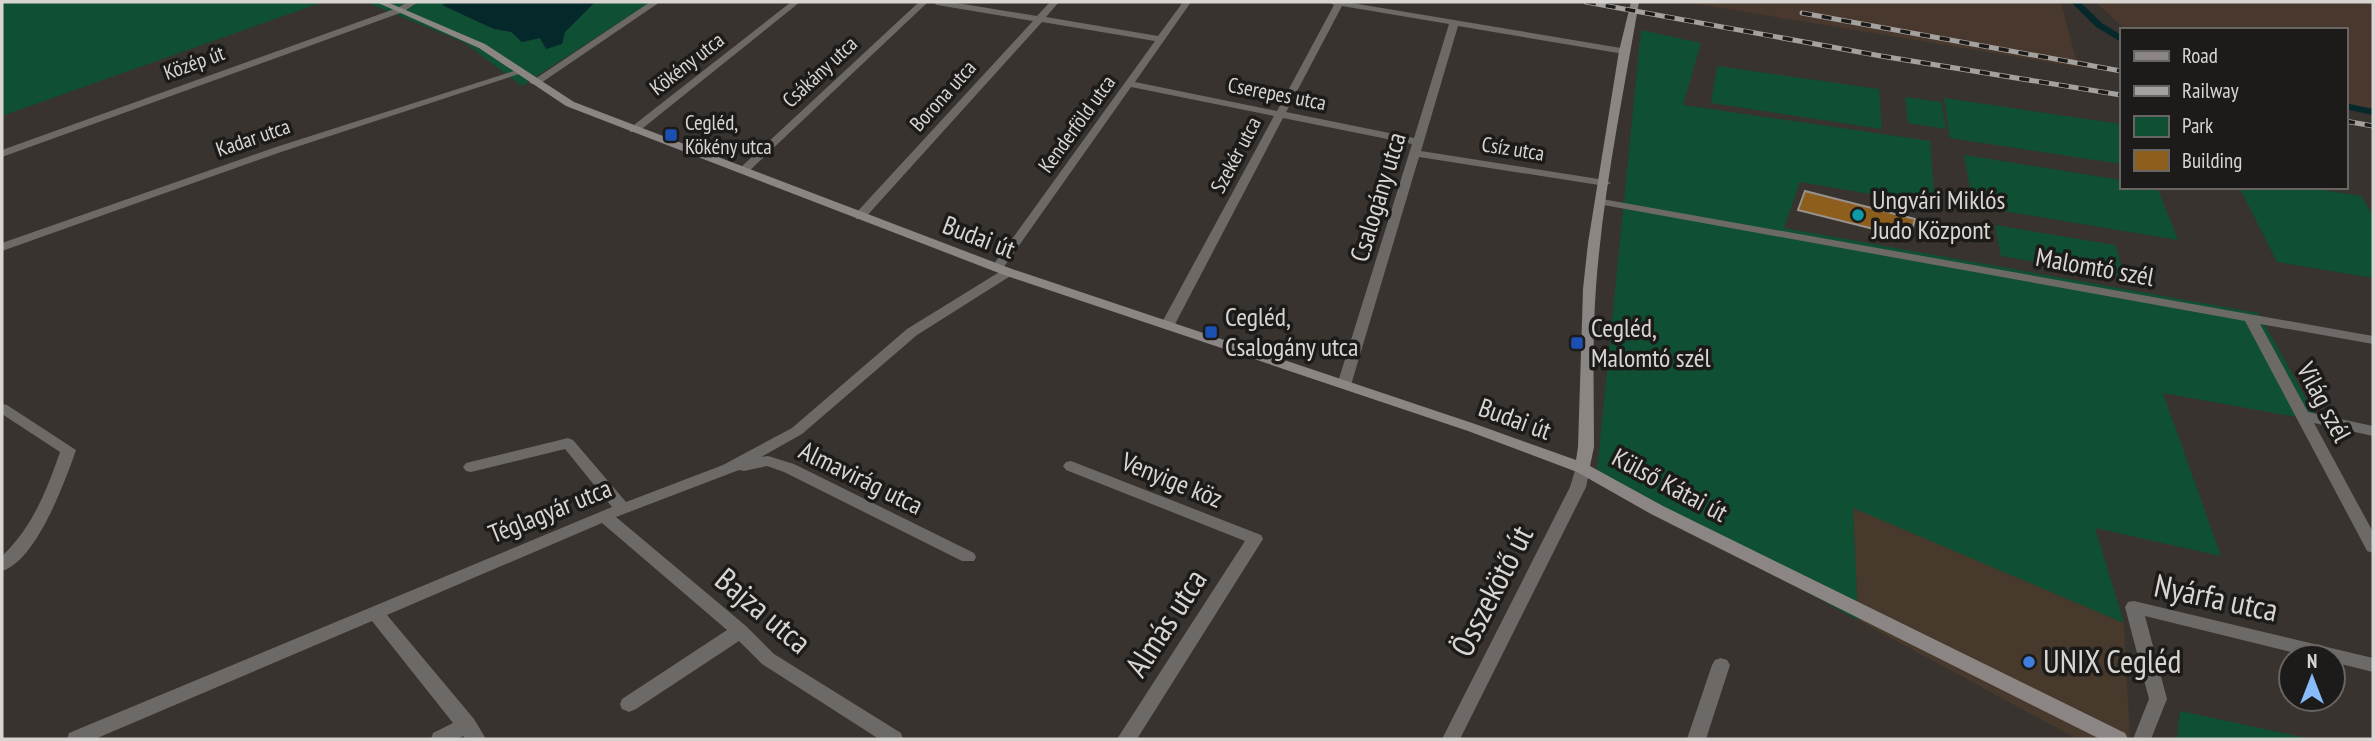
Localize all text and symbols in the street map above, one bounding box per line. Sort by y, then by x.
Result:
street label: Kökény utca [644,26,729,101]
legend [2120,28,2347,189]
street label: Csákány utca [776,30,863,113]
street label: Közép út [160,39,228,86]
text: Road [2182,42,2218,69]
street label: Borona utca [904,55,982,137]
street label: Kenderföld utca [1032,70,1121,178]
street label: Cserepes utca [1226,71,1329,116]
text: Railway [2182,77,2239,104]
place label: Cegléd, Kökény utca [685,109,772,160]
street label: Kadar utca [212,112,293,163]
street label: Szekér utca [1204,112,1267,197]
text: Park [2182,112,2213,139]
marker: Cegléd, Kökény utca [663,127,679,143]
street label: Csalogány utca [1342,128,1413,266]
street label: Csíz utca [1480,130,1546,167]
text: Building [2182,147,2242,174]
place label: Ungvári Miklós Judo Központ [1871,183,2005,246]
marker: Ungvári Miklós Judo Központ [1850,207,1866,223]
street label: Budai út [938,208,1020,265]
street label: Malomtó szél [2033,240,2157,293]
place label: Cegléd, Csalogány utca [1225,300,1359,363]
place label: Cegléd, Malomtó szél [1591,311,1711,374]
marker: Cegléd, Csalogány utca [1203,324,1219,340]
marker: Cegléd, Malomtó szél [1569,335,1585,351]
street label: Világ szél [2289,355,2359,447]
street label: Budai út [1474,390,1556,447]
street label: Almavirág utca [794,433,928,522]
street label: Külső Kátai út [1607,440,1734,529]
street label: Venyige köz [1116,444,1227,515]
street label: Téglagyár utca [484,471,616,550]
street label: Összekötő út [1440,518,1542,663]
street label: Bajza utca [707,558,820,662]
street label: Almás utca [1115,561,1216,684]
street label: Nyárfa utca [2151,563,2282,631]
place label: UNIX Cegléd [2043,640,2181,682]
north arrow [2277,643,2347,713]
text: N [2307,649,2317,673]
marker: UNIX Cegléd [2021,654,2037,670]

